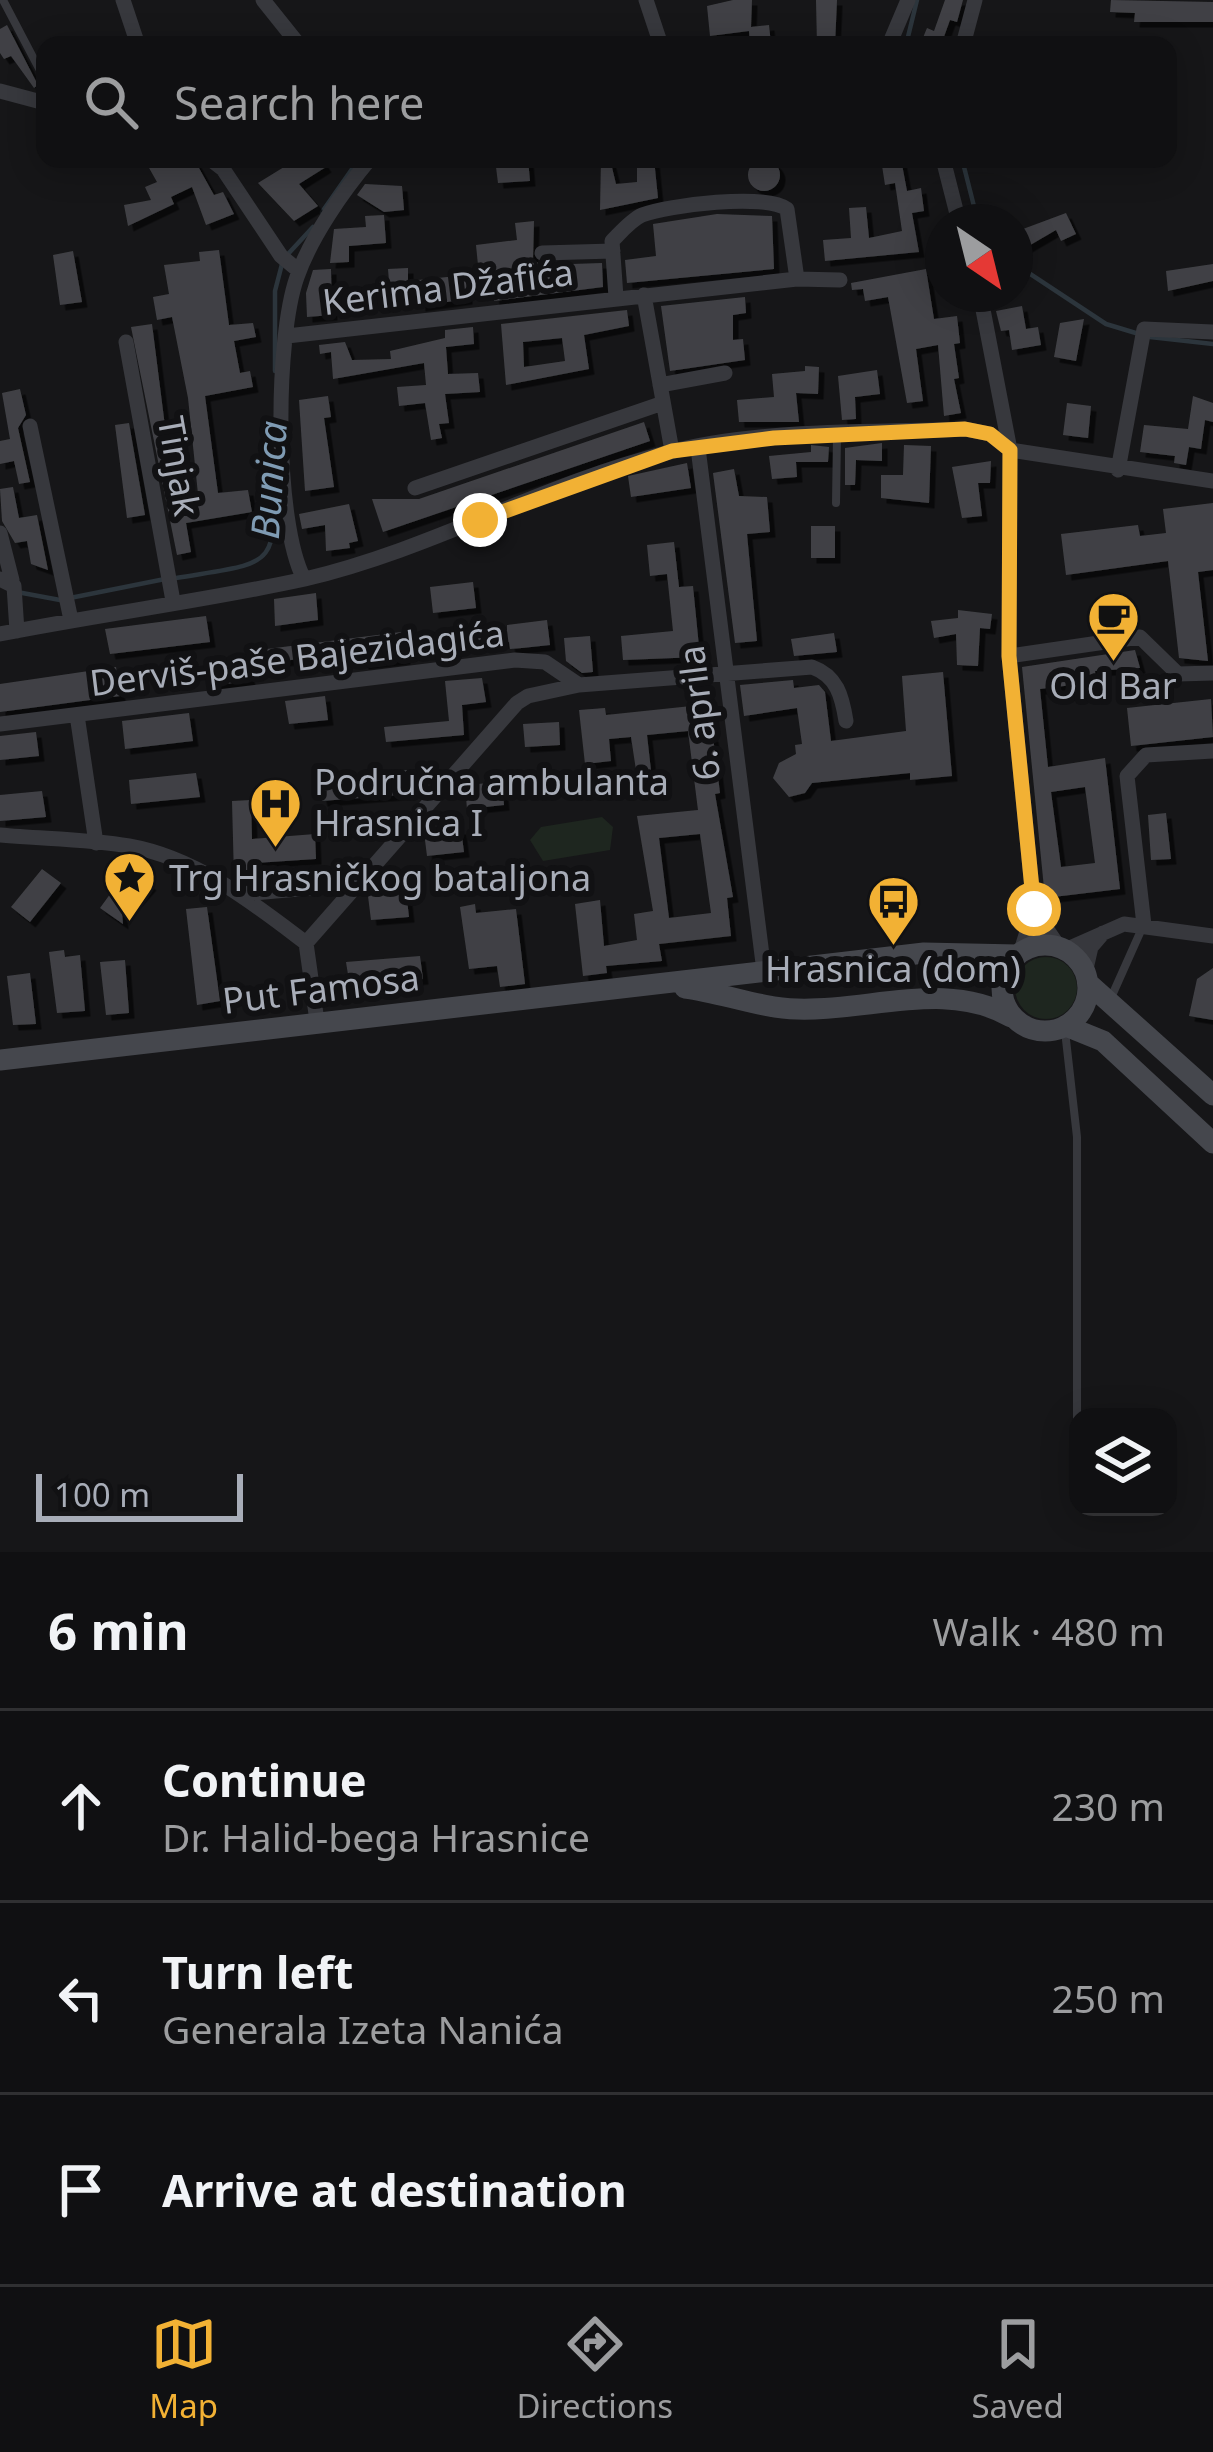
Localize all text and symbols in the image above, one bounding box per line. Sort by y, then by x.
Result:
search box [36,36,1177,168]
icon: search [78,69,144,135]
text: Search here [174,72,424,133]
north arrow [925,204,1033,312]
street label: Kerima Džafića [320,247,576,326]
street label: Tinjak [147,412,212,520]
water label: Bunica [237,419,298,541]
route end [453,493,507,547]
cafe icon: Old Bar [1085,590,1141,664]
street label: Derviš-paše Bajezidagića [87,608,507,707]
street label: 6. aprila [666,643,731,783]
place label: Old Bar [1049,661,1177,710]
place label: Područna ambulanta Hrasnica I [314,757,669,847]
hospital icon: Područna ambulanta Hrasnica I [247,775,303,849]
place icon: Trg Hrasničkog bataljona [102,850,158,924]
place label: Trg Hrasničkog bataljona [169,853,591,902]
bus stop icon: Hrasnica (dom) [865,873,921,947]
route start [1007,882,1061,936]
place label: Hrasnica (dom) [765,944,1021,993]
street label: Put Famosa [220,952,422,1025]
map controls [1069,1408,1177,1516]
button: layers [1069,1408,1177,1516]
scale bar [36,1468,243,1521]
text: 100 m [54,1472,150,1517]
text: 6 min [48,1595,189,1665]
text: Walk · 480 m [932,1604,1165,1657]
text: Continue [162,1749,367,1810]
icon: ahead [48,1773,114,1839]
text: 230 m [1051,1779,1165,1832]
text: Dr. Halid-bega Hrasnice [162,1810,590,1863]
text: Turn left [162,1941,353,2002]
icon: left [48,1965,114,2031]
text: 250 m [1051,1971,1165,2024]
text: Generala Izeta Nanića [162,2002,564,2055]
icon: arrive [48,2157,114,2223]
text: Arrive at destination [162,2159,627,2220]
tab: Map [149,2311,218,2428]
tab: Directions [516,2311,673,2428]
tab: Saved [971,2311,1064,2428]

